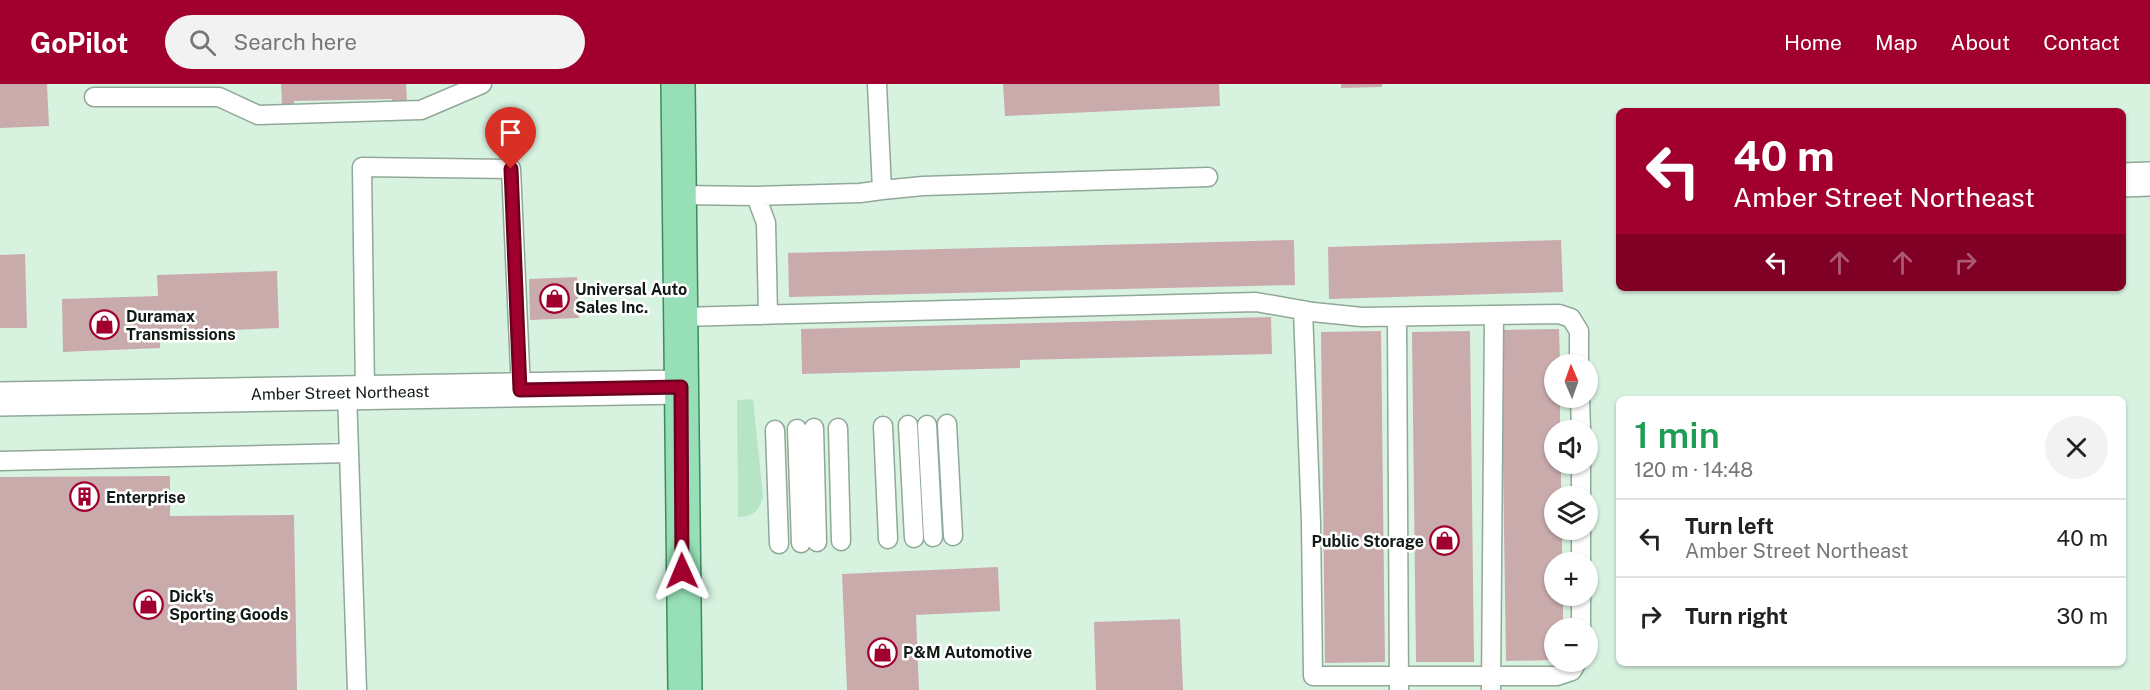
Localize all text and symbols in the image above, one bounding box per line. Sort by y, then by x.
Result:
search box [165,15,585,69]
text: GoPilot [30,26,129,59]
icon: search [186,26,219,59]
text: Search here [234,29,357,55]
text: Home [1784,30,1842,55]
text: Map [1875,30,1918,55]
text: About [1951,30,2010,55]
text: Contact [2043,30,2120,55]
pin [485,107,536,169]
icon: arrive [494,116,527,149]
text: 40 m [1733,131,1835,180]
icon: left [1634,132,1712,210]
text: Amber Street Northeast [1733,181,2035,213]
icon: left [1760,246,1793,279]
icon: ahead [1823,246,1856,279]
icon: ahead [1886,246,1919,279]
icon: right [1949,246,1982,279]
place label: Universal Auto Sales Inc. [575,280,687,317]
shop icon: Universal Auto Sales Inc. [538,282,570,314]
place label: Duramax Transmissions [126,307,236,344]
shop icon: Duramax Transmissions [89,309,121,341]
north arrow [1544,354,1598,408]
map controls [1544,354,1598,672]
street label: Amber Street Northeast [250,382,430,404]
text: 1 min [1634,414,1720,456]
button: close [2045,416,2108,479]
button: sound [1544,420,1598,474]
text: 120 m · 14:48 [1634,458,1753,482]
building icon: Enterprise [69,481,101,513]
button: layers [1544,486,1598,540]
place label: Enterprise [106,488,186,507]
text: Turn left [1685,513,1774,539]
icon: left [1634,522,1667,555]
shop icon: Public Storage [1429,525,1461,557]
text: 40 m [2056,525,2108,551]
place label: Public Storage [1312,532,1424,551]
position arrow [650,539,714,603]
text: Amber Street Northeast [1685,539,1909,563]
button: + [1544,552,1598,606]
place label: Dick's Sporting Goods [169,587,288,624]
shop icon: Dick's Sporting Goods [132,589,164,621]
icon: right [1634,600,1667,633]
text: Turn right [1685,603,1788,629]
text: 30 m [2056,603,2108,629]
button: − [1544,618,1598,672]
shop icon: P&M Automotive [866,636,898,668]
place label: P&M Automotive [903,643,1032,662]

